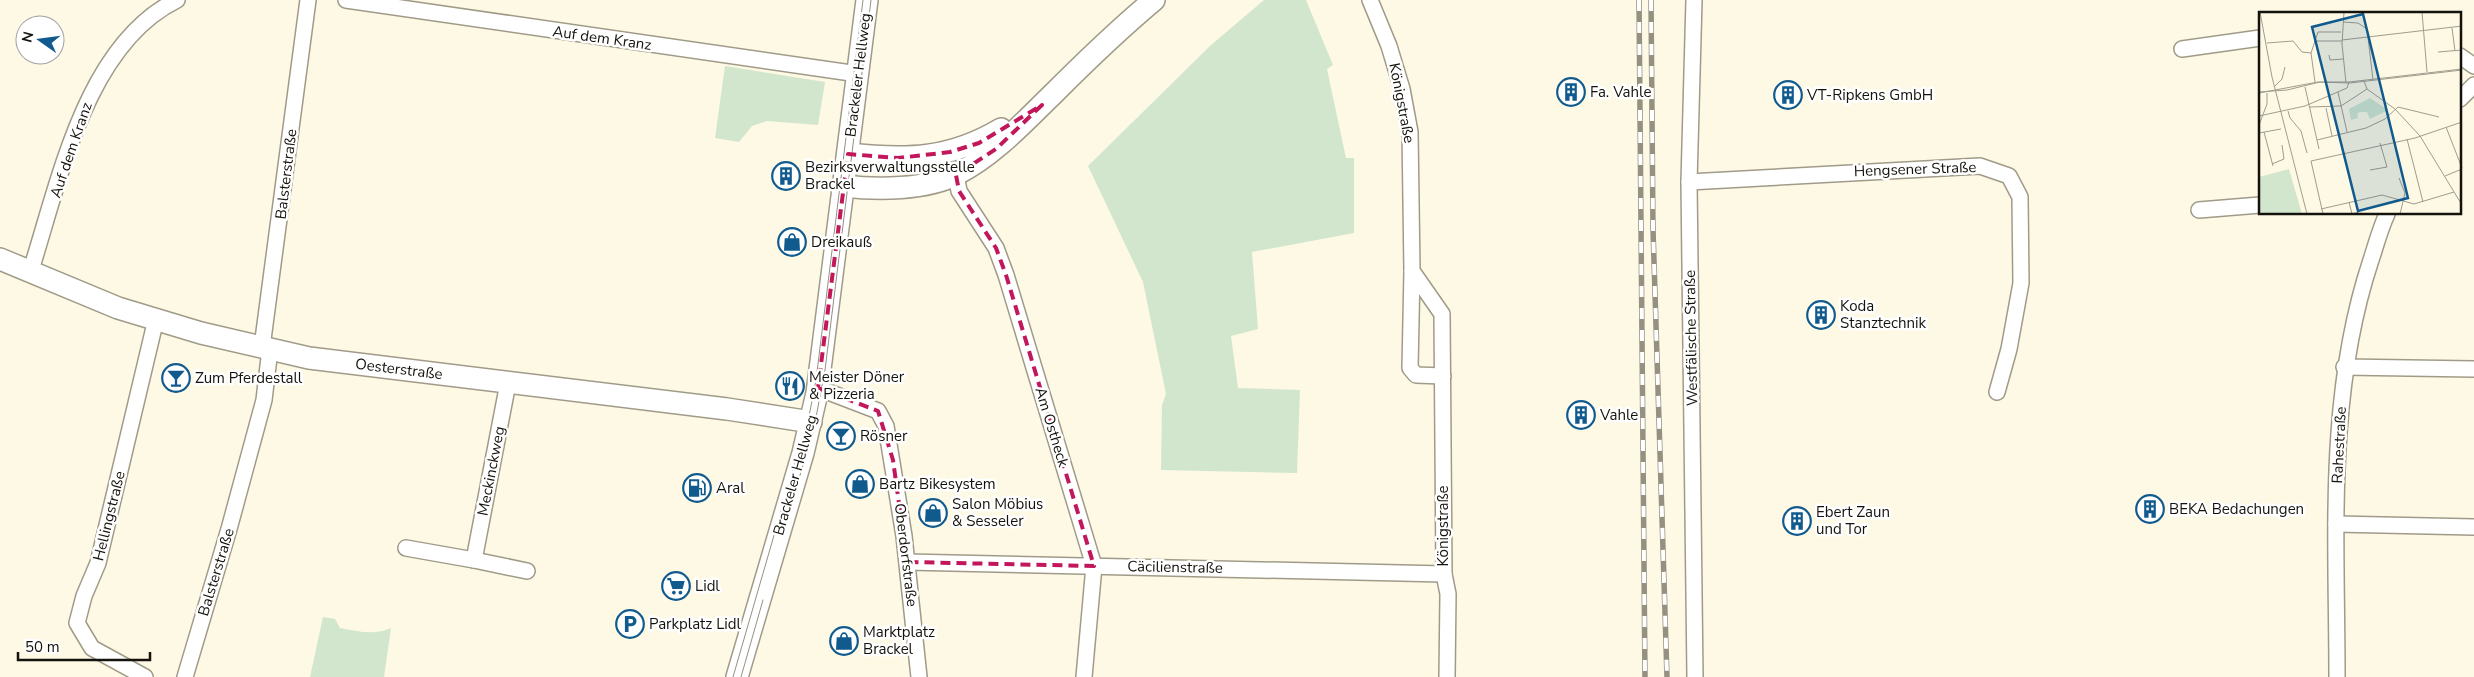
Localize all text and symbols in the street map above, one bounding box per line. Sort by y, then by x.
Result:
street label: Brackeler Hellweg [840,12,876,138]
inset map [2259,12,2462,215]
north arrow [15,15,65,65]
street label: Auf dem Kranz [551,21,653,55]
text: N [17,30,38,44]
street label: Königstraße [1384,61,1420,145]
building icon: Fa. Vahle [1556,77,1586,107]
building icon: VT-Ripkens GmbH [1773,80,1803,110]
place label: Fa. Vahle [1590,82,1651,102]
place label: VT-Ripkens GmbH [1806,85,1933,105]
street label: Auf dem Kranz [45,100,97,200]
street label: Balsterstraße [271,128,301,220]
place label: Bezirksverwaltungsstelle Brackel [805,157,975,194]
street label: Hengsener Straße [1853,157,1977,181]
building icon: Bezirksverwaltungsstelle Brackel [771,161,801,191]
shop icon: Dreikauß [777,227,807,257]
place label: Dreikauß [811,232,872,252]
street label: Westfälische Straße [1680,270,1702,406]
place label: Koda Stanztechnik [1840,296,1926,333]
building icon: Koda Stanztechnik [1806,300,1836,330]
street label: Oesterstraße [354,354,444,384]
bar icon: Zum Pferdestall [161,363,191,393]
place label: Meister Döner & Pizzeria [809,367,905,404]
place label: Zum Pferdestall [195,368,303,388]
restaurant icon: Meister Döner & Pizzeria [775,371,805,401]
street label: Am Ostheck [1030,385,1074,470]
building icon: Vahle [1566,400,1596,430]
place label: Vahle [1599,405,1638,425]
street label: Rahestraße [2327,406,2351,484]
street label: Brackeler Hellweg [768,412,822,538]
bar icon: Rösner [826,421,856,451]
street label: Meckinckweg [473,425,509,517]
place label: Rösner [860,426,908,446]
street label: Hellingstraße [88,469,130,563]
shop icon: Bartz Bikesystem [845,469,875,499]
fuel station icon: Aral [682,473,712,503]
place label: Bartz Bikesystem [879,474,996,494]
place label: Aral [716,478,745,498]
street label: Königstraße [1433,485,1453,567]
place label: Salon Möbius & Sesseler [952,494,1043,531]
building icon: BEKA Bedachungen [2135,494,2165,524]
shop icon: Salon Möbius & Sesseler [918,498,948,528]
place label: BEKA Bedachungen [2169,499,2304,519]
street label: Oberdorfstraße [890,502,922,608]
place label: Ebert Zaun und Tor [1816,502,1890,539]
building icon: Ebert Zaun und Tor [1782,506,1812,536]
street label: Balsterstraße [193,526,239,618]
street label: Cäcilienstraße [1127,556,1223,578]
supermarket icon: Lidl [661,571,691,601]
place label: Lidl [695,576,720,596]
parking icon: Parkplatz Lidl [615,609,645,639]
place label: Parkplatz Lidl [649,614,742,634]
place label: Marktplatz Brackel [863,622,935,659]
shop icon: Marktplatz Brackel [829,626,859,656]
scale bar [18,630,150,662]
text: 50 m [25,637,60,657]

